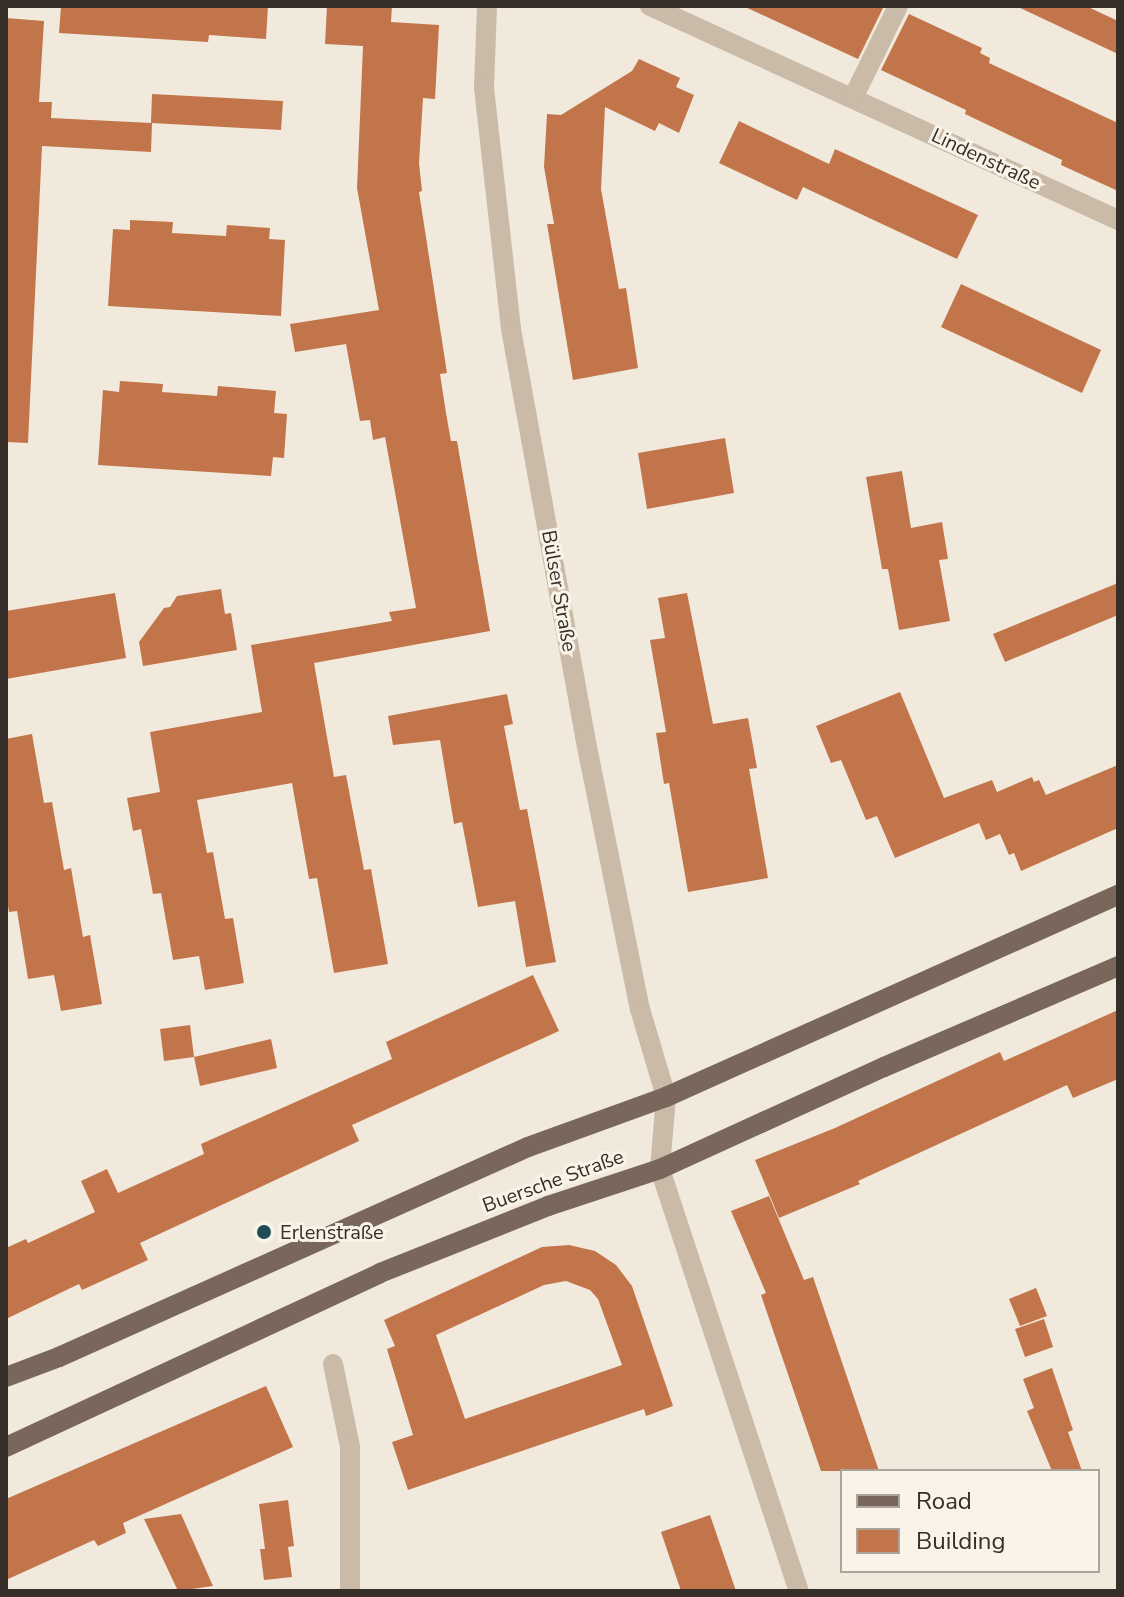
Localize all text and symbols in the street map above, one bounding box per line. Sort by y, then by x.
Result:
street label: Lindenstraße [928,123,1044,195]
street label: Bülser Straße [537,528,581,654]
street label: Buersche Straße [479,1144,627,1218]
place label: Erlenstraße [280,1220,384,1244]
marker: Erlenstraße [255,1223,273,1241]
legend [840,1469,1100,1573]
text: Road [916,1485,972,1517]
text: Building [916,1525,1006,1557]

